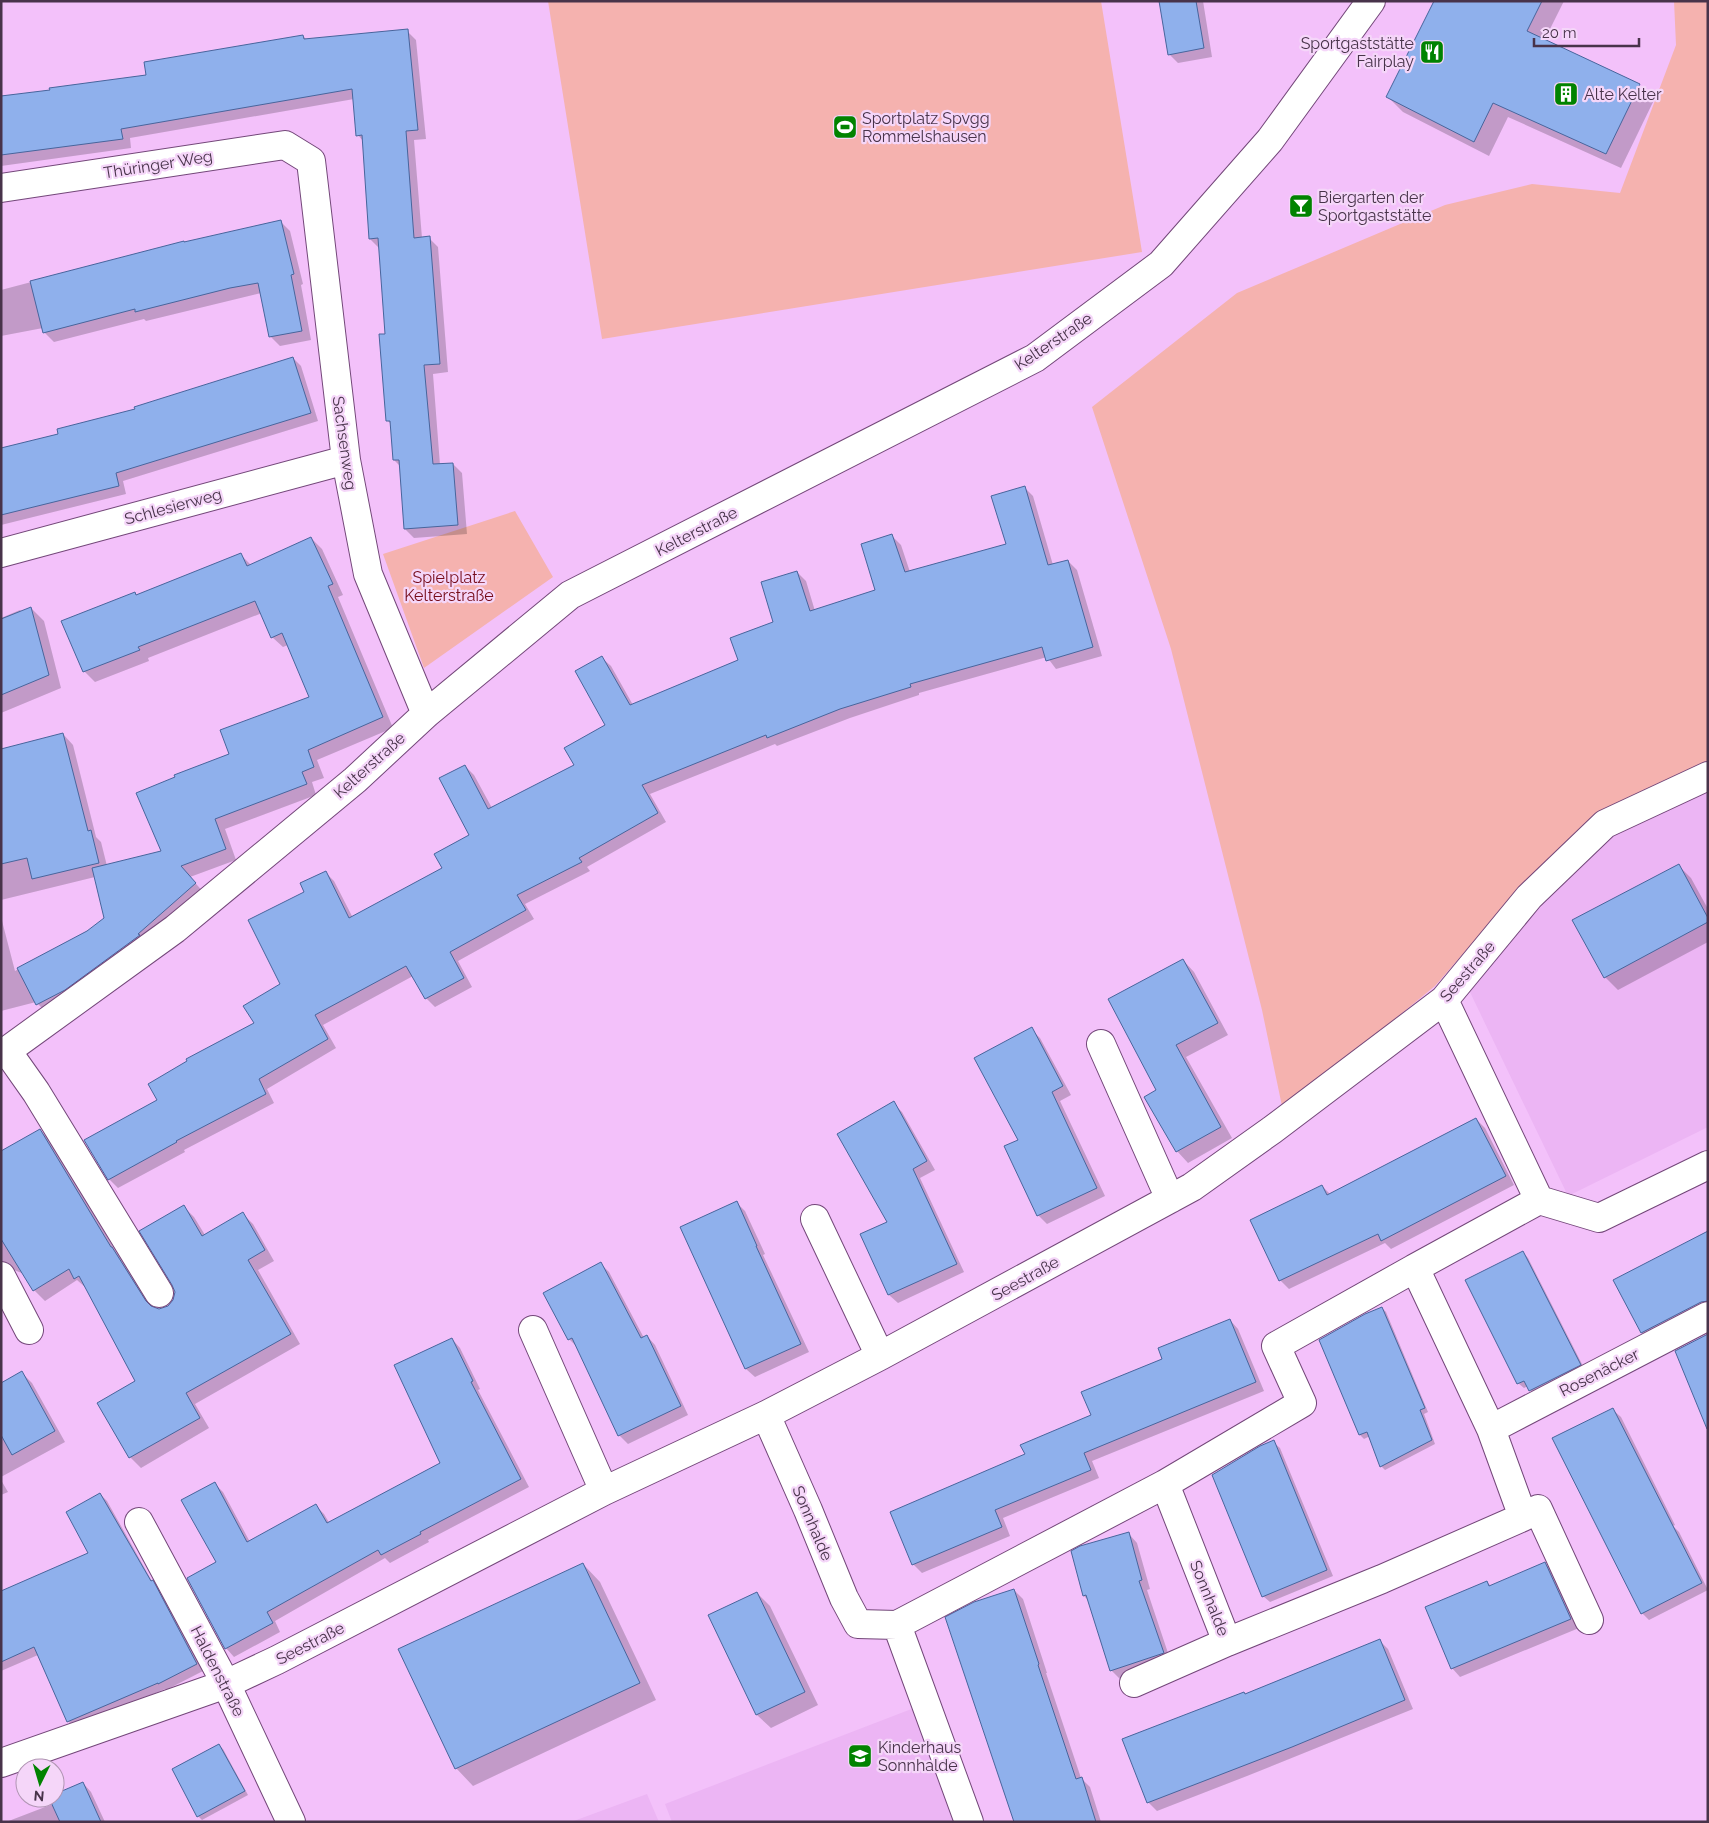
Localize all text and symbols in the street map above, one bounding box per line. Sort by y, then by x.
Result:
scale bar [1534,15,1639,47]
text: 20 m [1542,24,1577,42]
place label: Sportgaststätte Fairplay [1301,34,1414,71]
restaurant icon: Sportgaststätte Fairplay [1419,39,1445,65]
building icon: Alte Kelter [1553,81,1579,107]
place label: Alte Kelter [1584,85,1662,104]
place label: Sportplatz Spvgg Rommelshausen [862,109,990,146]
sports icon: Sportplatz Spvgg Rommelshausen [832,114,858,140]
street label: Thüringer Weg [102,147,214,182]
place label: Biergarten der Sportgaststätte [1318,188,1431,225]
bar icon: Biergarten der Sportgaststätte [1288,193,1314,219]
street label: Kelterstraße [1011,309,1096,374]
street label: Sachsenweg [328,395,361,491]
street label: Schlesierweg [122,484,224,529]
street label: Kelterstraße [652,503,740,560]
park label: Spielplatz Kelterstraße [404,568,494,605]
street label: Kelterstraße [330,728,409,802]
street label: Seestraße [1436,937,1499,1006]
street label: Seestraße [988,1252,1062,1305]
street label: Rosenäcker [1556,1344,1643,1401]
street label: Sonnhalde [788,1483,837,1564]
street label: Sonnhalde [1186,1558,1233,1639]
street label: Seestraße [273,1618,348,1669]
street label: Haldenstraße [187,1623,249,1720]
place label: Kinderhaus Sonnhalde [878,1738,962,1775]
school or university icon: Kinderhaus Sonnhalde [847,1743,873,1769]
north arrow [15,1758,65,1808]
text: N [33,1788,45,1804]

